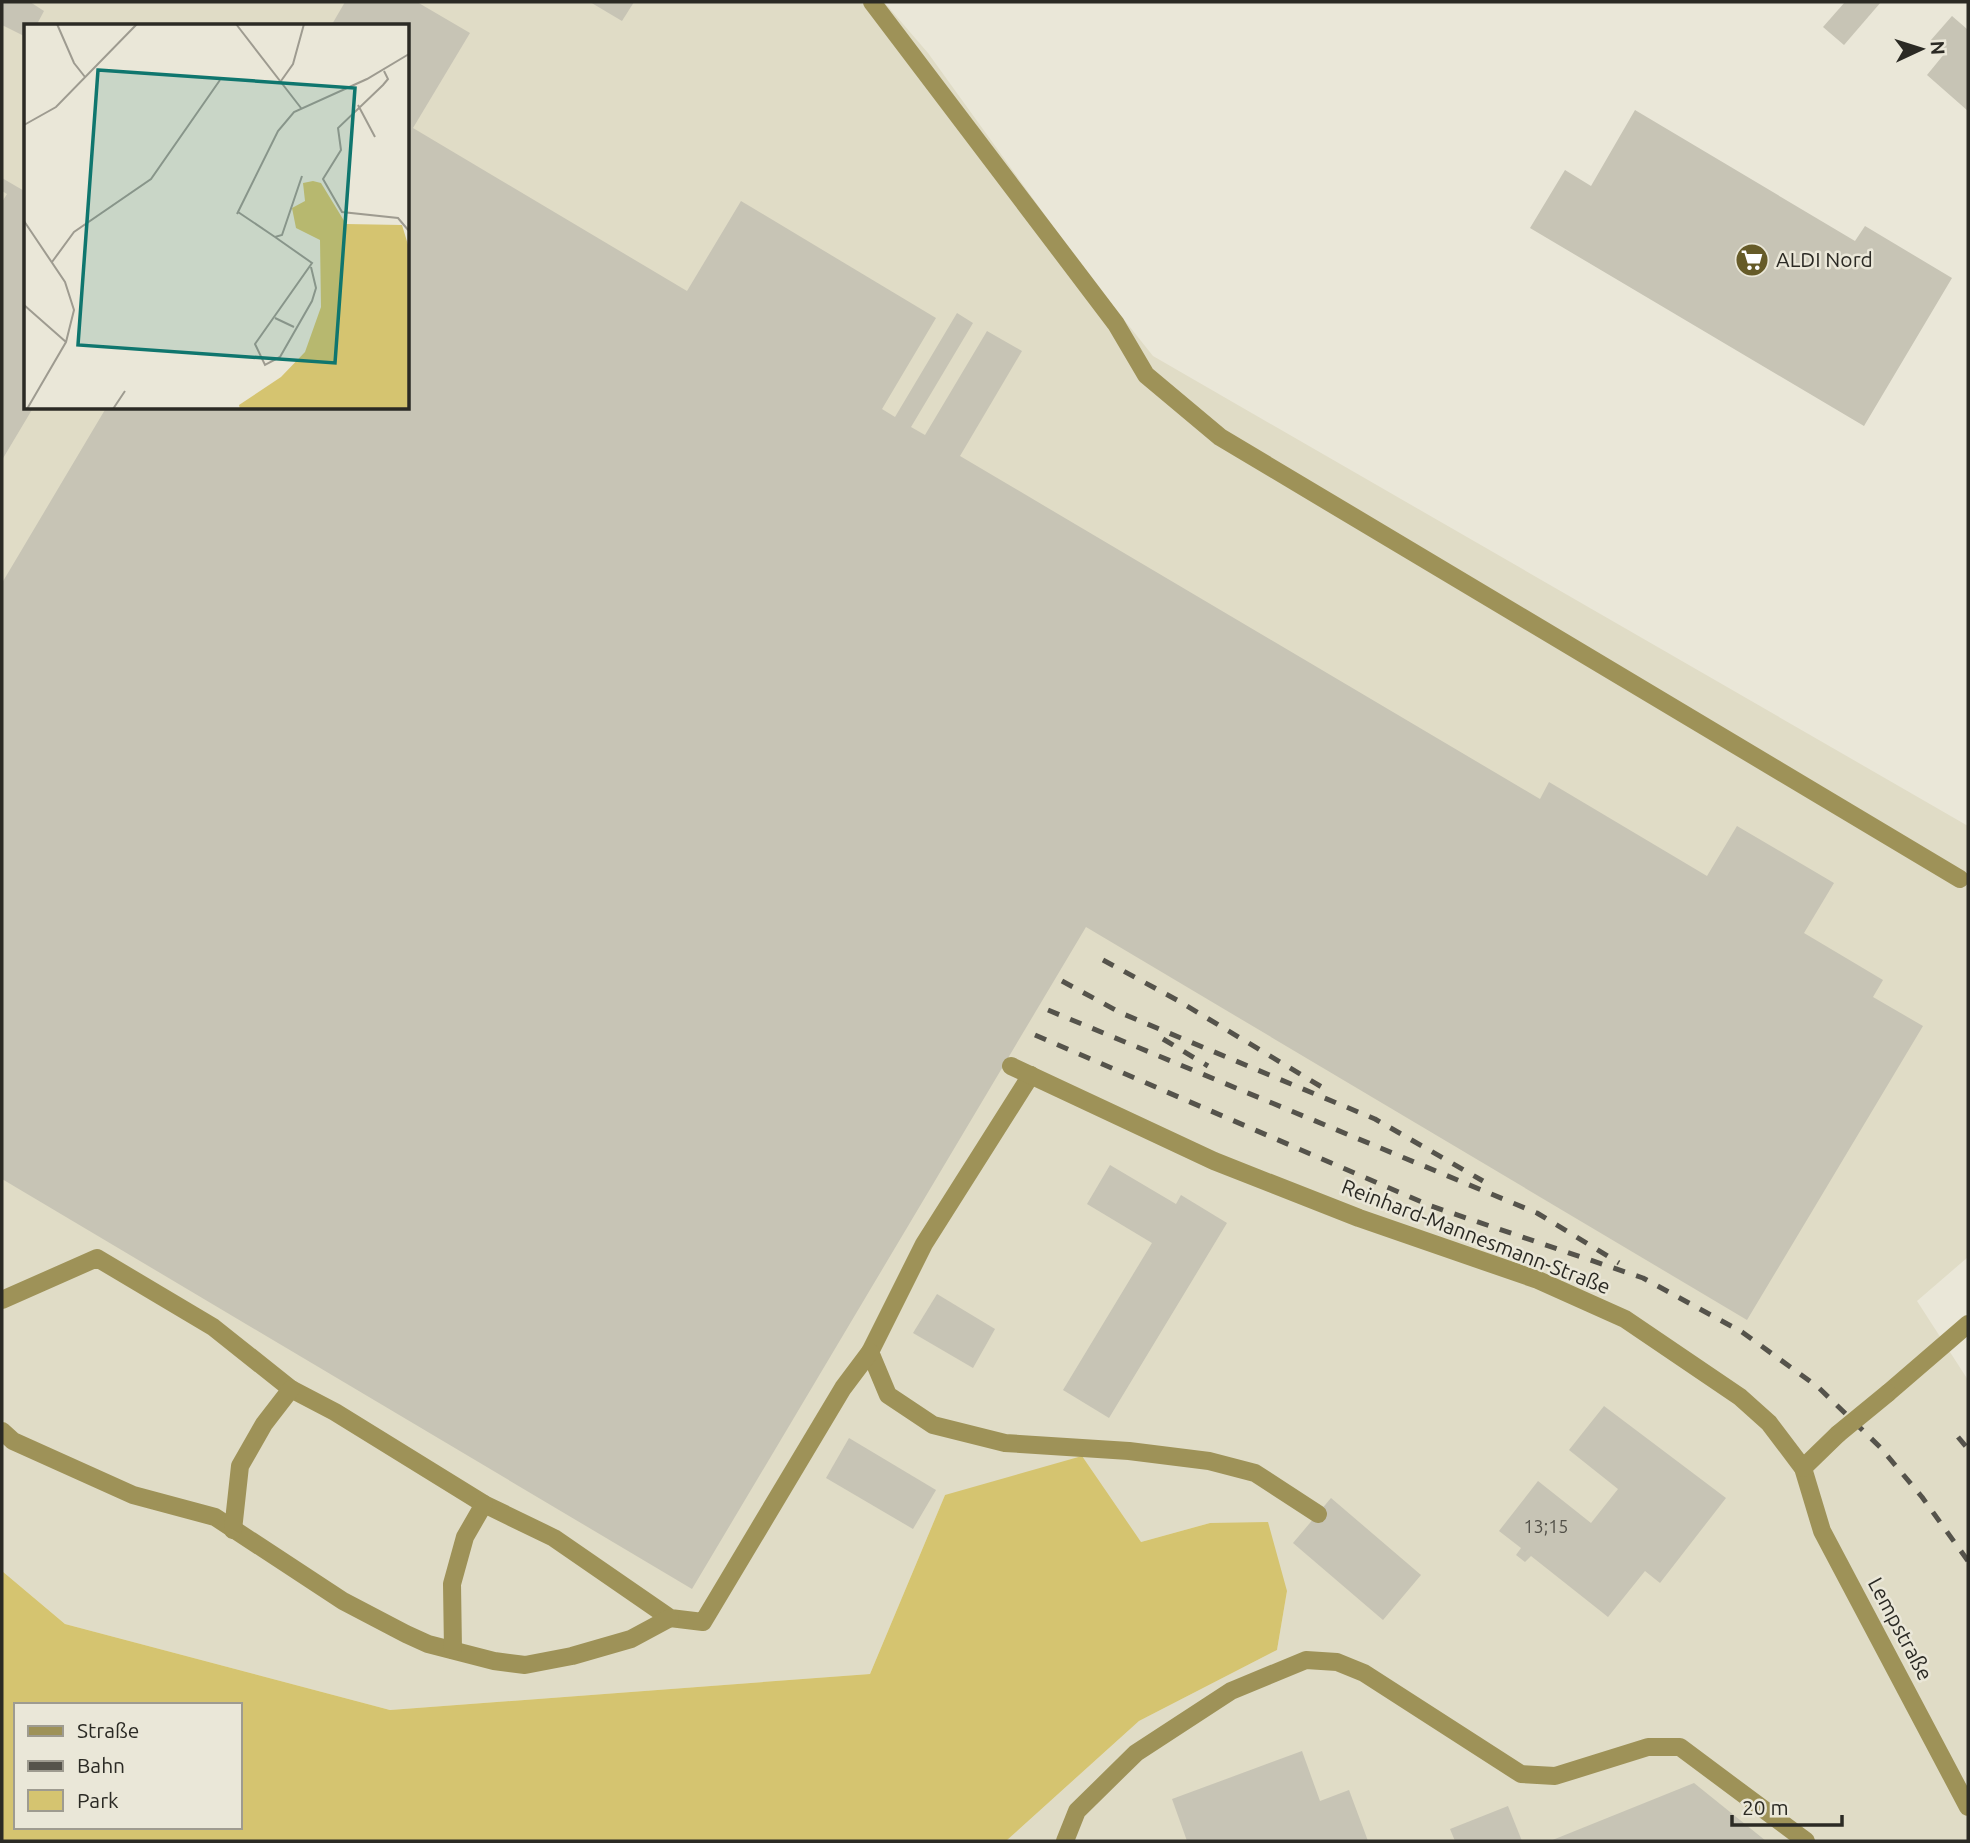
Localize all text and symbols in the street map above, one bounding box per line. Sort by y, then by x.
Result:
north arrow [1886,14,1956,84]
inset map [24,24,410,410]
text: N [1926,40,1949,56]
supermarket icon: ALDI Nord [1733,241,1771,279]
place label: ALDI Nord [1776,247,1873,271]
street label: Reinhard-Mannesmann-Straße [1339,1174,1614,1298]
house number: 13;15 [1523,1516,1569,1536]
street label: Lempstraße [1864,1573,1938,1684]
legend [14,1703,242,1829]
text: Straße [77,1718,139,1742]
text: Bahn [77,1753,125,1777]
scale bar [1732,1784,1842,1828]
text: Park [77,1788,119,1812]
text: 20 m [1742,1795,1789,1819]

